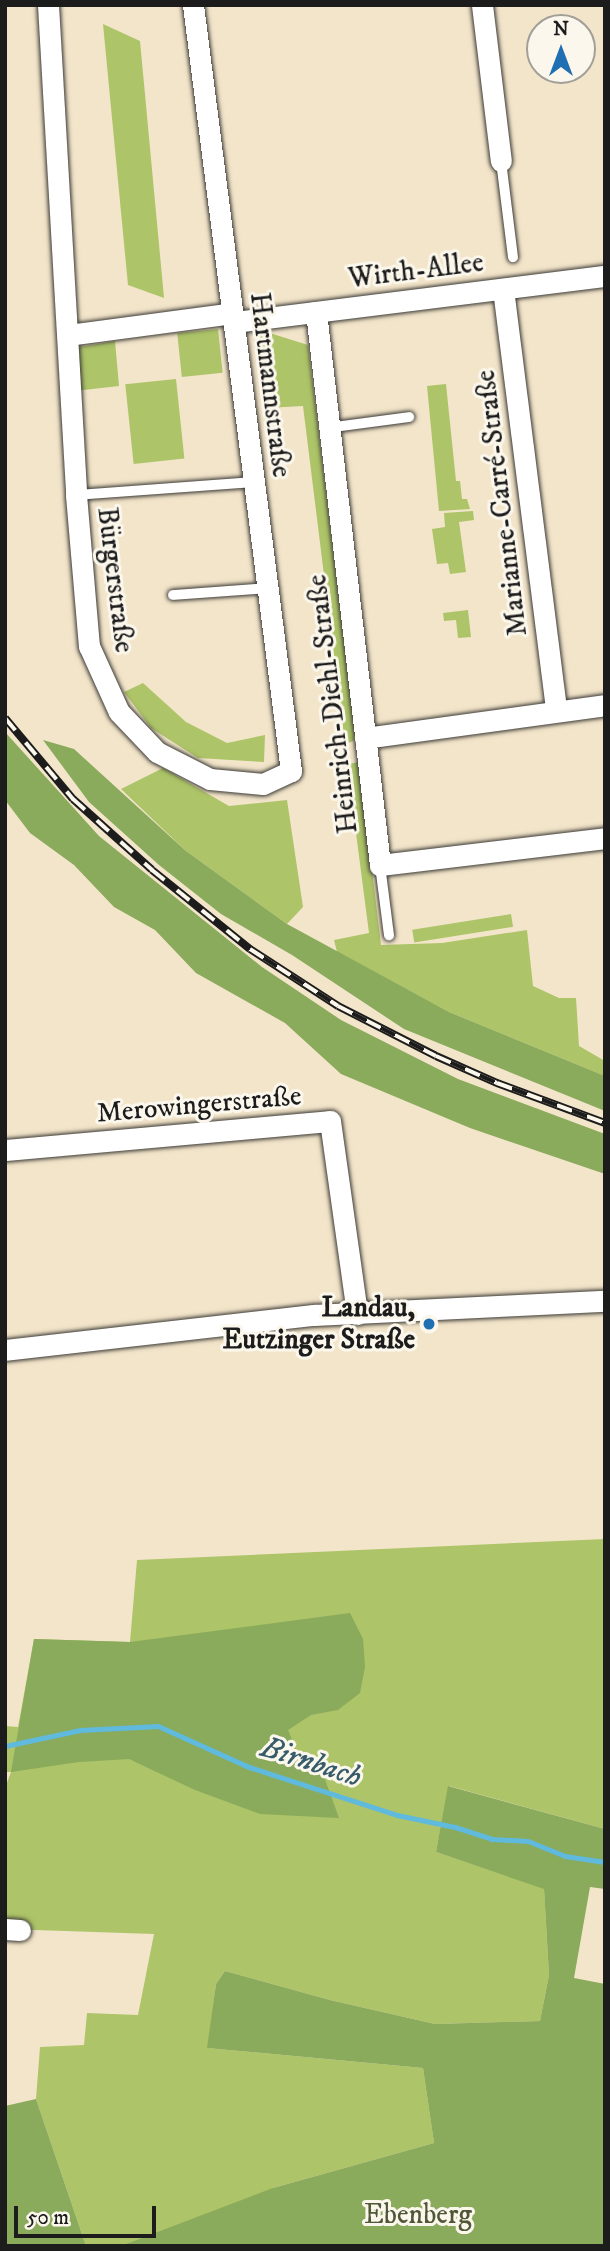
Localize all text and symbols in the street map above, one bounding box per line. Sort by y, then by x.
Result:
north arrow [526,14,596,84]
text: N [553,18,569,41]
street label: Wirth-Allee [346,246,486,296]
street label: Hartmannstraße [242,291,298,479]
street label: Marianne-Carré-Straße [469,368,535,638]
street label: Bürgerstraße [89,505,141,655]
street label: Heinrich-Diehl-Straße [300,572,366,836]
street label: Merowingerstraße [95,1079,303,1131]
place label: Landau, Eutzinger Straße [223,1291,415,1357]
marker: Landau, Eutzinger Straße [421,1316,437,1332]
water label: Birnbach [256,1730,366,1796]
scale bar [18,2192,159,2236]
park label: Ebenberg [364,2198,472,2232]
text: 50 m [27,2205,69,2231]

